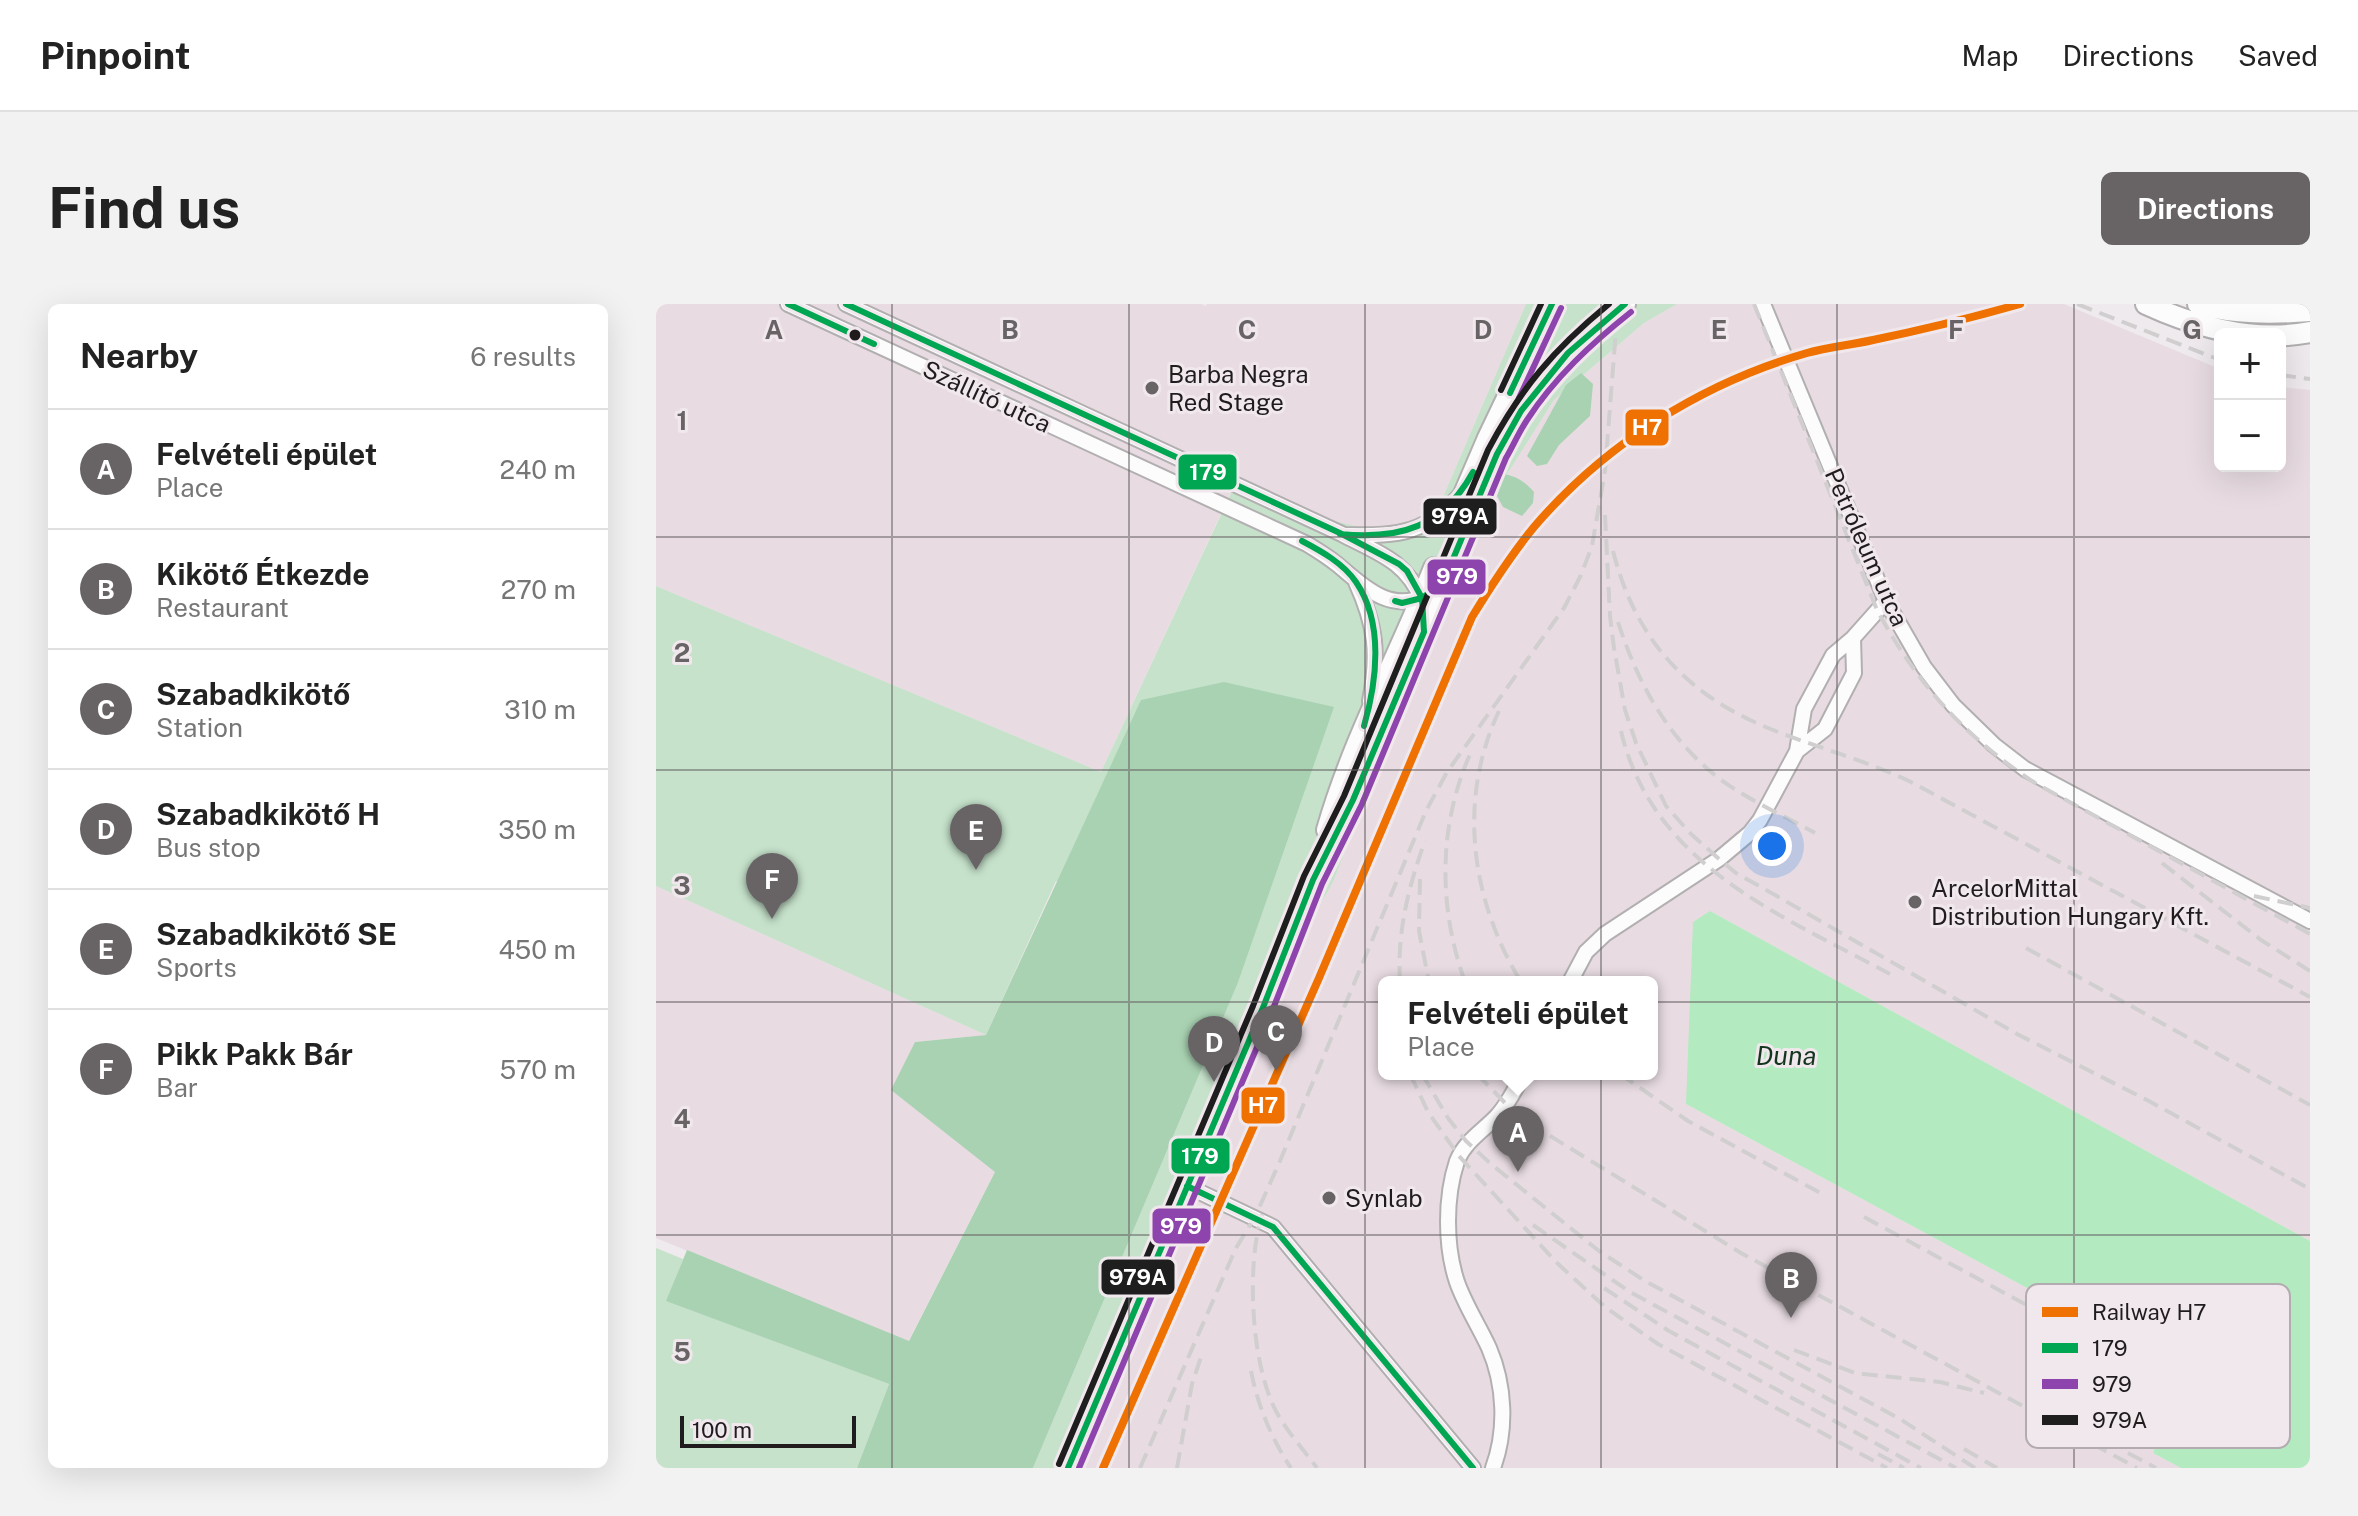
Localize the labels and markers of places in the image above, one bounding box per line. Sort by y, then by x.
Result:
unlabelled marker [847,327,863,343]
place label: Barba Negra Red Stage [1168,360,1309,416]
marker: Barba Negra Red Stage [1143,379,1161,397]
pin: E [950,804,1002,870]
pin: F [746,853,798,919]
place label: ArcelorMittal Distribution Hungary Kft. [1931,874,2209,930]
marker: ArcelorMittal Distribution Hungary Kft. [1906,893,1924,911]
pin: C [1250,1005,1302,1071]
pin: D [1188,1016,1240,1082]
pin: A [1492,1106,1544,1172]
place label: Synlab [1345,1184,1423,1212]
marker: Synlab [1320,1189,1338,1207]
pin: B [1765,1252,1817,1318]

